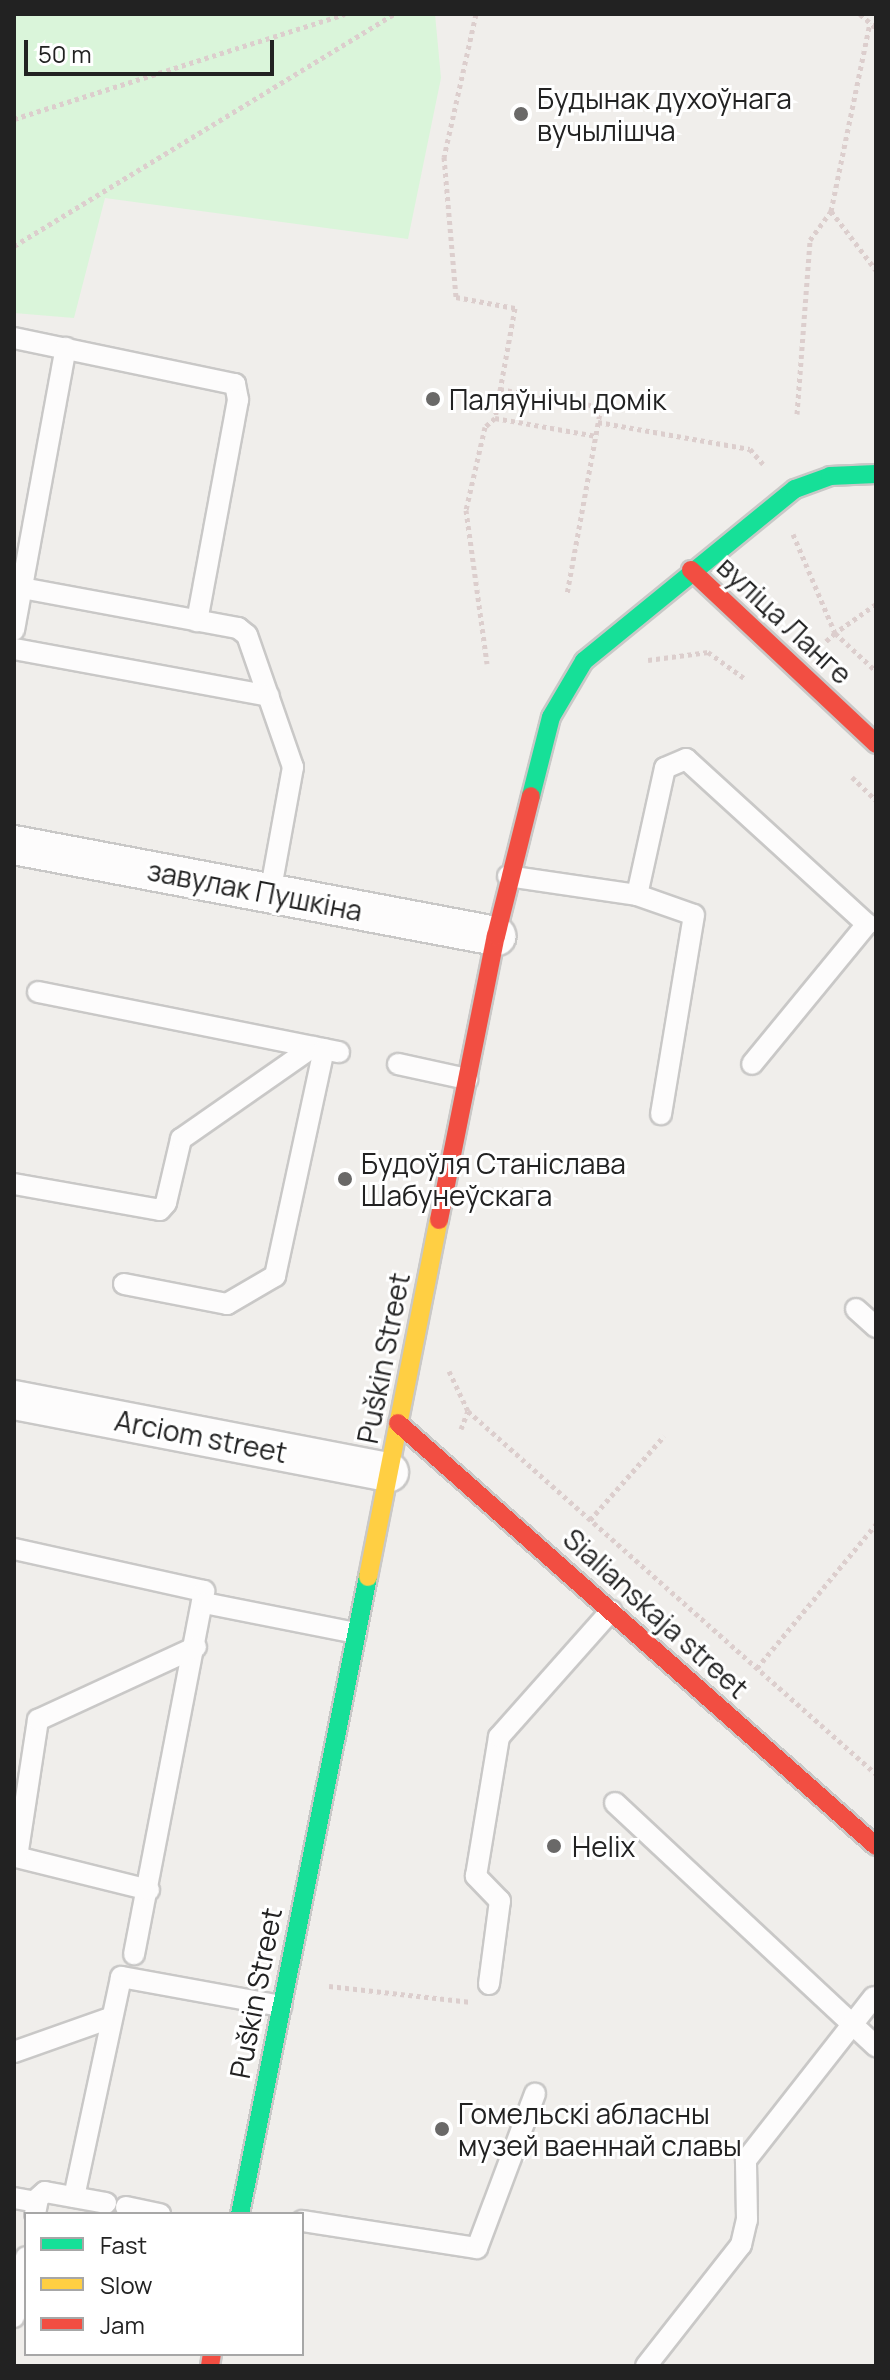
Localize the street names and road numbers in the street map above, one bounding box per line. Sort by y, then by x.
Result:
street label: вуліца Ланге [711,549,859,691]
street label: завулак Пушкіна [145,853,365,927]
street label: Puškin Street [350,1270,416,1446]
street label: Arciom street [112,1403,290,1469]
street label: Sialianskaja street [557,1521,755,1705]
street label: Puškin Street [222,1905,288,2081]

